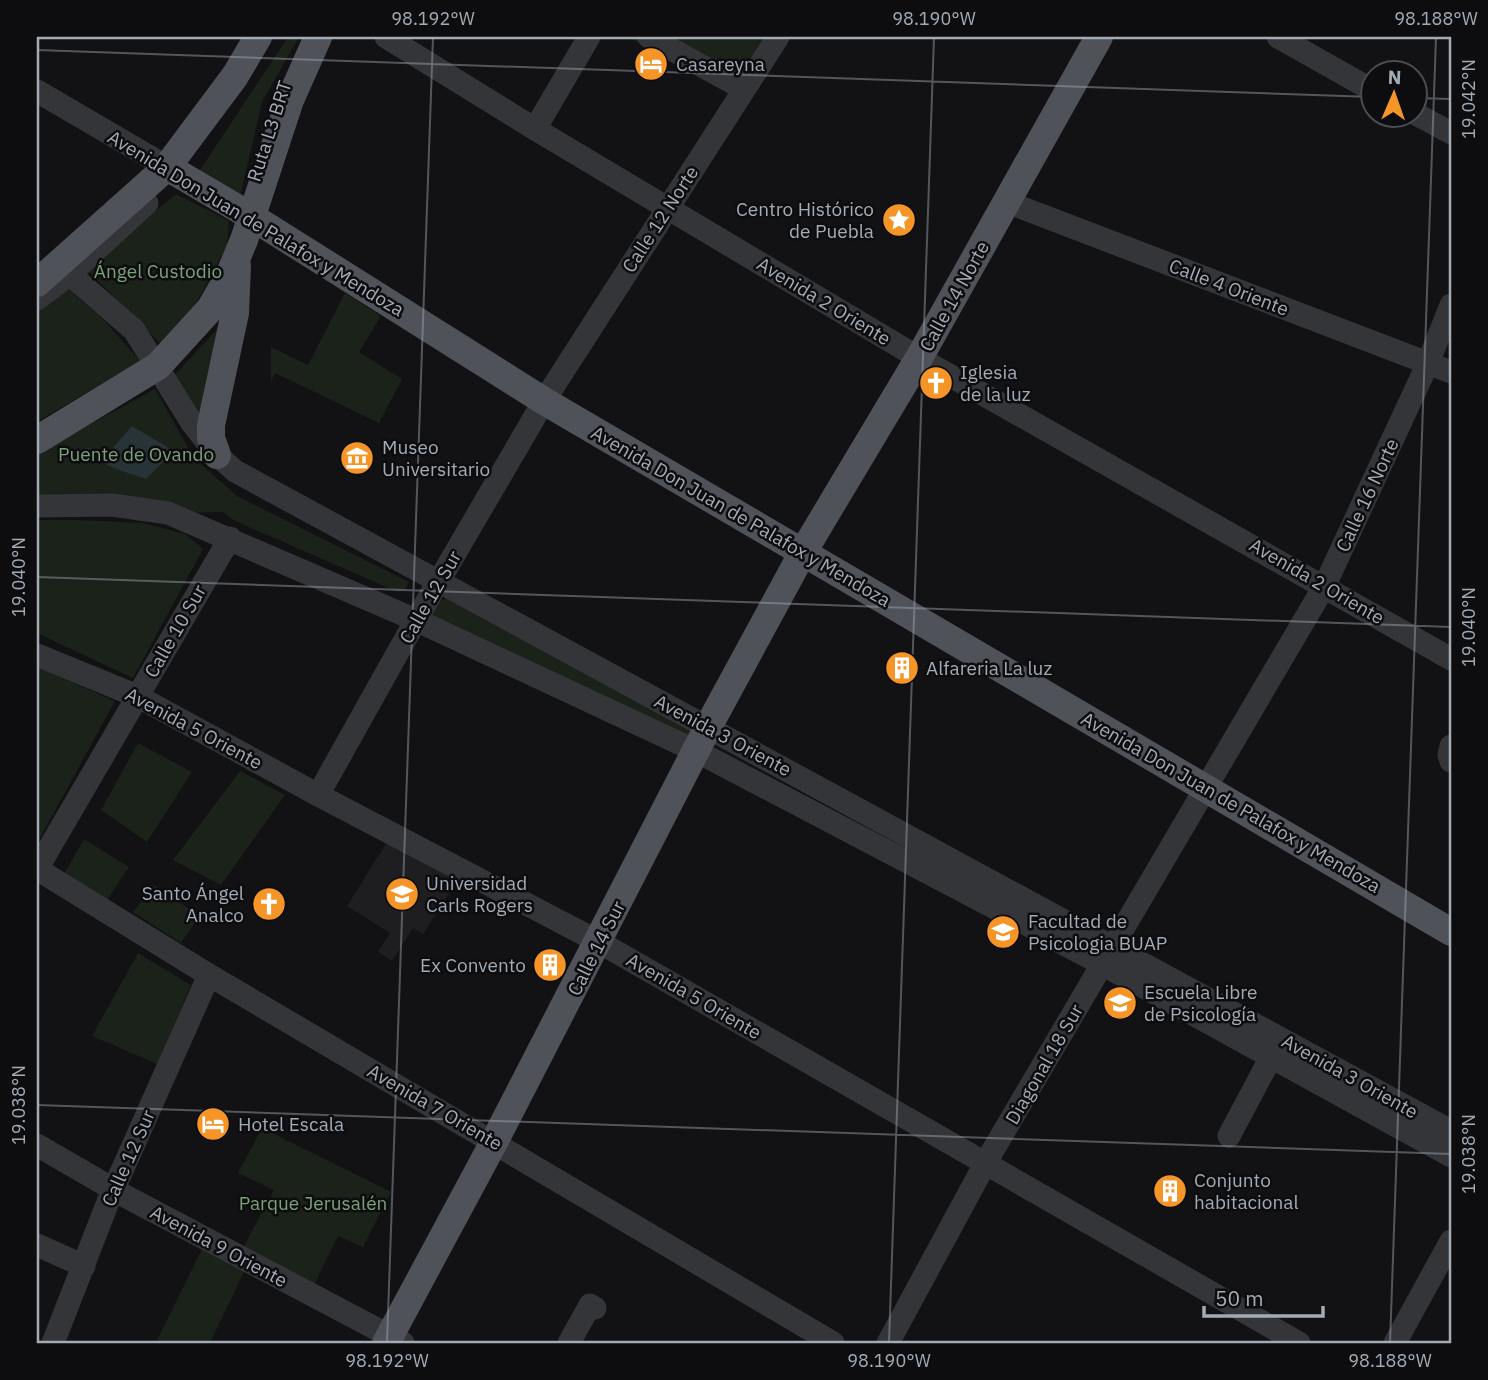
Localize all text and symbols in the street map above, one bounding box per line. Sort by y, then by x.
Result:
text: 98.192°W [391,7,475,30]
text: 98.190°W [892,7,976,30]
text: 98.188°W [1394,7,1478,30]
hotel icon: Casareyna [632,45,670,83]
place label: Casareyna [676,52,765,76]
text: 19.042°N [1457,59,1480,139]
north arrow [1358,60,1428,130]
text: N [1387,65,1402,89]
street label: Ruta L3 BRT [241,77,297,184]
street label: Avenida Don Juan de Palafox y Mendoza [103,125,409,321]
street label: Calle 12 Norte [617,161,703,277]
place label: Centro Histórico de Puebla [736,197,874,243]
place icon: Centro Histórico de Puebla [880,201,918,239]
street label: Calle 14 Norte [914,237,994,355]
street label: Avenida 2 Oriente [753,252,895,350]
street label: Calle 4 Oriente [1166,253,1292,321]
park label: Ángel Custodio [94,259,222,283]
place label: Iglesia de la luz [960,360,1031,406]
church icon: Iglesia de la luz [917,364,955,402]
street label: Avenida Don Juan de Palafox y Mendoza [587,420,895,612]
street label: Calle 16 Norte [1330,434,1404,556]
place label: Museo Universitario [382,435,490,481]
museum icon: Museo Universitario [338,439,376,477]
park label: Puente de Ovando [58,442,214,466]
street label: Avenida 2 Oriente [1245,533,1389,629]
text: 19.040°N [7,537,30,617]
street label: Calle 12 Sur [394,546,466,648]
street label: Calle 10 Sur [139,580,211,682]
text: 19.040°N [1457,587,1480,667]
building icon: Alfareria La luz [883,649,921,687]
place label: Alfareria La luz [926,656,1052,680]
street label: Avenida 5 Oriente [121,682,267,774]
street label: Avenida 3 Oriente [650,689,796,781]
street label: Avenida Don Juan de Palafox y Mendoza [1077,706,1385,898]
place label: Universidad Carls Rogers [426,871,533,917]
school or university icon: Universidad Carls Rogers [383,875,421,913]
place label: Santo Ángel Analco [142,881,244,927]
church icon: Santo Ángel Analco [250,885,288,923]
street label: Calle 14 Sur [562,897,630,999]
place label: Facultad de Psicologia BUAP [1028,909,1167,955]
school or university icon: Facultad de Psicologia BUAP [984,913,1022,951]
building icon: Ex Convento [531,946,569,984]
street label: Avenida 5 Oriente [622,948,766,1044]
place label: Ex Convento [420,953,526,977]
place label: Escuela Libre de Psicología [1144,980,1258,1026]
school or university icon: Escuela Libre de Psicología [1101,984,1139,1022]
street label: Diagonal 18 Sur [1000,1000,1088,1128]
street label: Avenida 3 Oriente [1278,1029,1422,1123]
street label: Avenida 7 Oriente [363,1059,507,1155]
text: 19.038°N [7,1065,30,1145]
hotel icon: Hotel Escala [194,1105,232,1143]
street label: Calle 12 Sur [96,1106,160,1210]
place label: Hotel Escala [238,1112,344,1136]
text: 19.038°N [1457,1114,1480,1194]
place label: Conjunto habitacional [1194,1168,1299,1214]
building icon: Conjunto habitacional [1151,1172,1189,1210]
park label: Parque Jerusalén [239,1191,387,1215]
street label: Avenida 9 Oriente [146,1200,292,1292]
scale bar [1204,1275,1324,1319]
text: 50 m [1215,1284,1264,1312]
text: 98.192°W [345,1349,429,1372]
text: 98.190°W [847,1349,931,1372]
text: 98.188°W [1348,1349,1432,1372]

